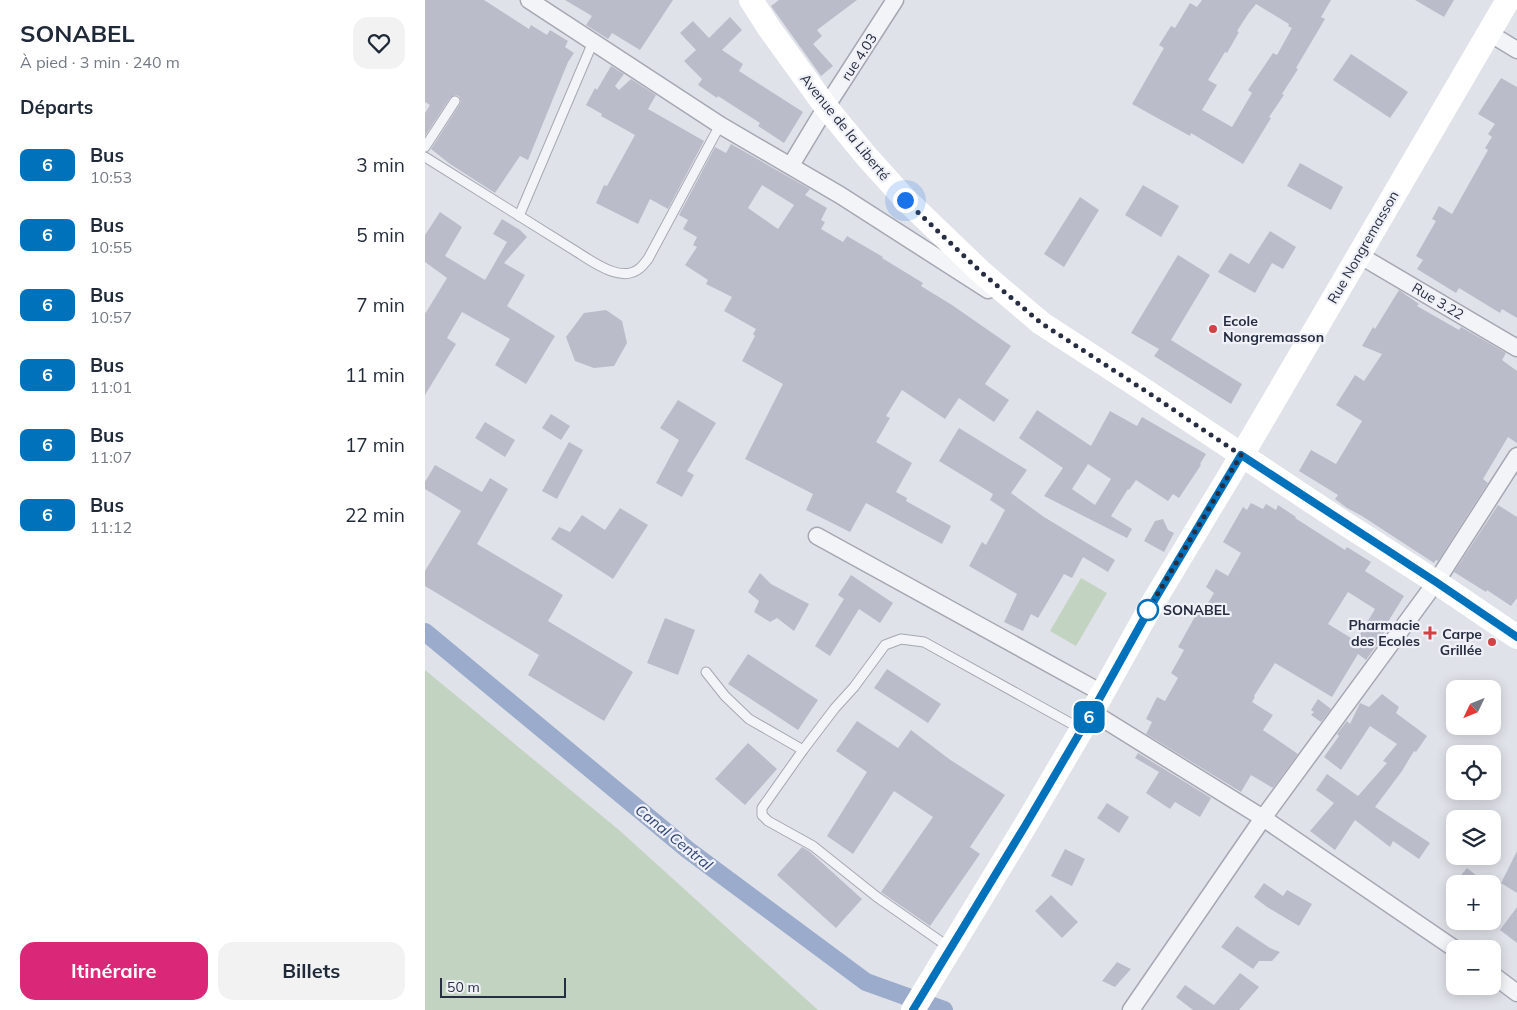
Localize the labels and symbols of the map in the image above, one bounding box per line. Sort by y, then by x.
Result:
street label: rue 4.03 [837,30,881,84]
street label: Avenue de la Liberté [796,70,894,184]
street label: Rue Nongremasson [1323,187,1403,307]
your location [893,188,918,213]
street label: Rue 3.22 [1409,278,1467,324]
place label: Ecole Nongremasson [1223,312,1324,346]
marker: Ecole Nongremasson [1207,323,1219,335]
marker: SONABEL [1137,599,1159,621]
place label: SONABEL [1163,601,1230,619]
place label: Pharmacie des Ecoles [1348,616,1420,650]
place label: Carpe Grillée [1440,625,1482,659]
marker: Pharmacie des Ecoles [1424,627,1436,639]
marker: Carpe Grillée [1486,636,1498,648]
north arrow [1446,680,1501,735]
line badge: 6 [1073,701,1105,733]
water label: Canal Central [631,800,717,874]
scale bar [440,975,566,998]

